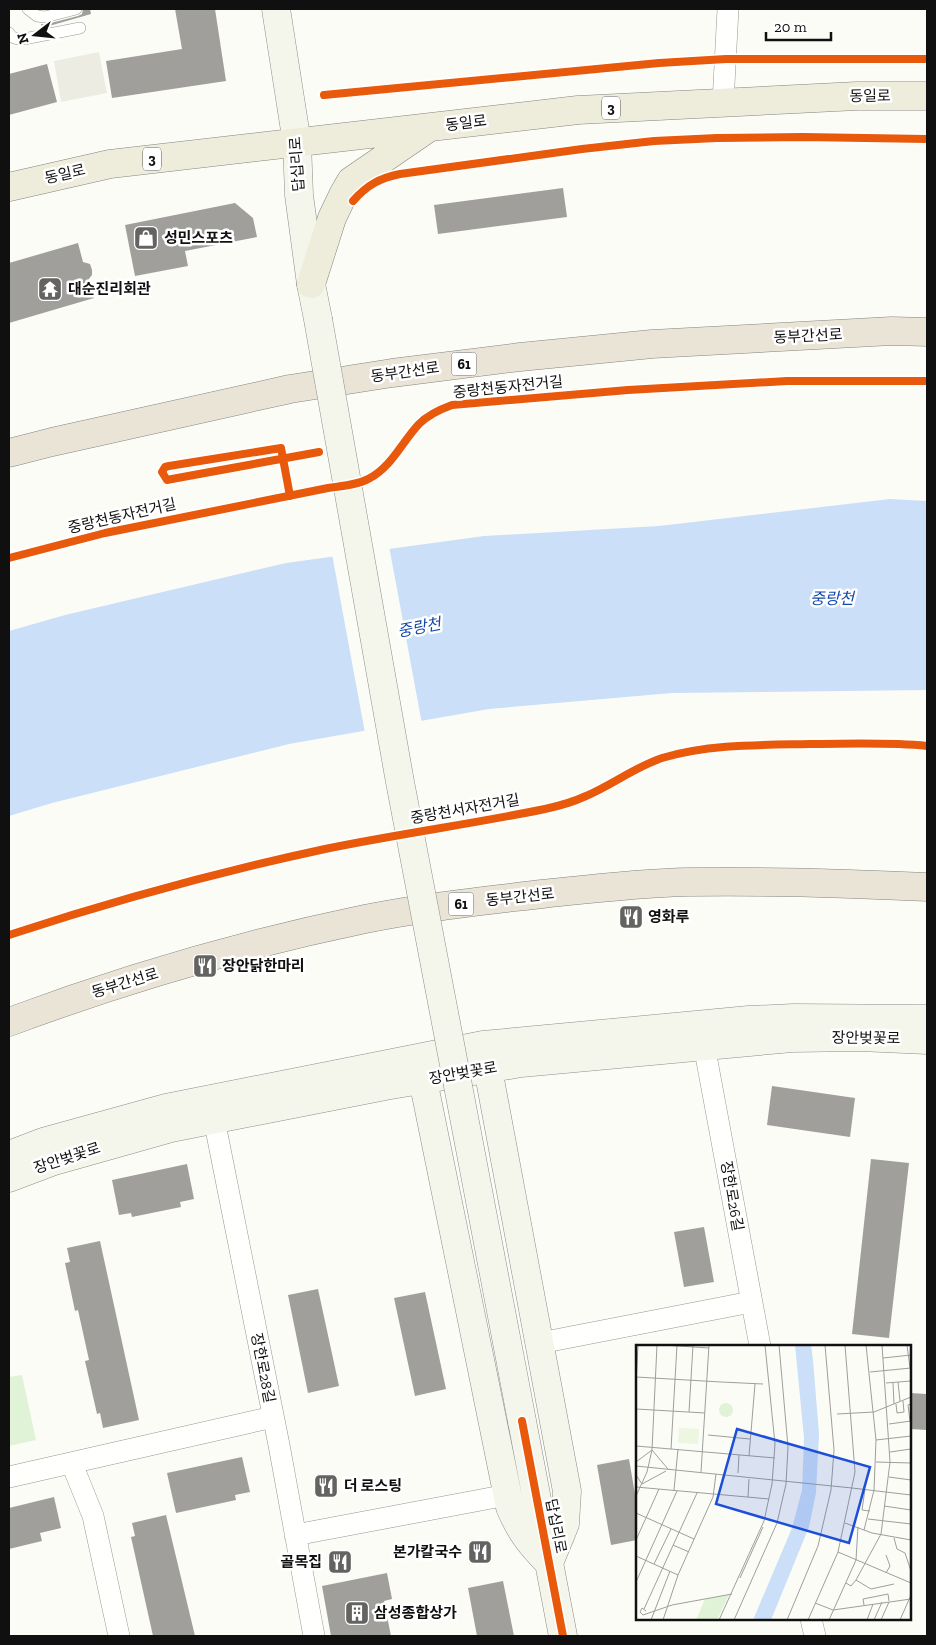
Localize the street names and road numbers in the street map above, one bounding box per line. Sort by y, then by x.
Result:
street label: 동일로 [849,87,891,105]
road number: 3 [602,96,620,120]
street label: 동일로 [444,112,488,134]
street label: 답십리로 [286,136,308,192]
road number: 3 [143,148,161,170]
street label: 동일로 [43,161,87,187]
street label: 동부간선로 [773,325,843,347]
road number: 61 [452,352,476,376]
street label: 동부간선로 [370,358,440,386]
street label: 중랑천동자전거길 [452,372,564,402]
street label: 중랑천동자전거길 [66,495,178,537]
street label: 중랑천서자전거길 [409,791,521,827]
street label: 동부간선로 [485,884,555,910]
road number: 61 [448,892,474,916]
street label: 동부간선로 [89,964,161,1002]
street label: 장안벚꽃로 [831,1028,901,1048]
street label: 장안벚꽃로 [427,1058,499,1088]
street label: 장안벚꽃로 [31,1139,103,1177]
street label: 장한로26길 [717,1160,747,1232]
street label: 장한로28길 [247,1331,279,1405]
street label: 답십리로 [542,1497,570,1555]

